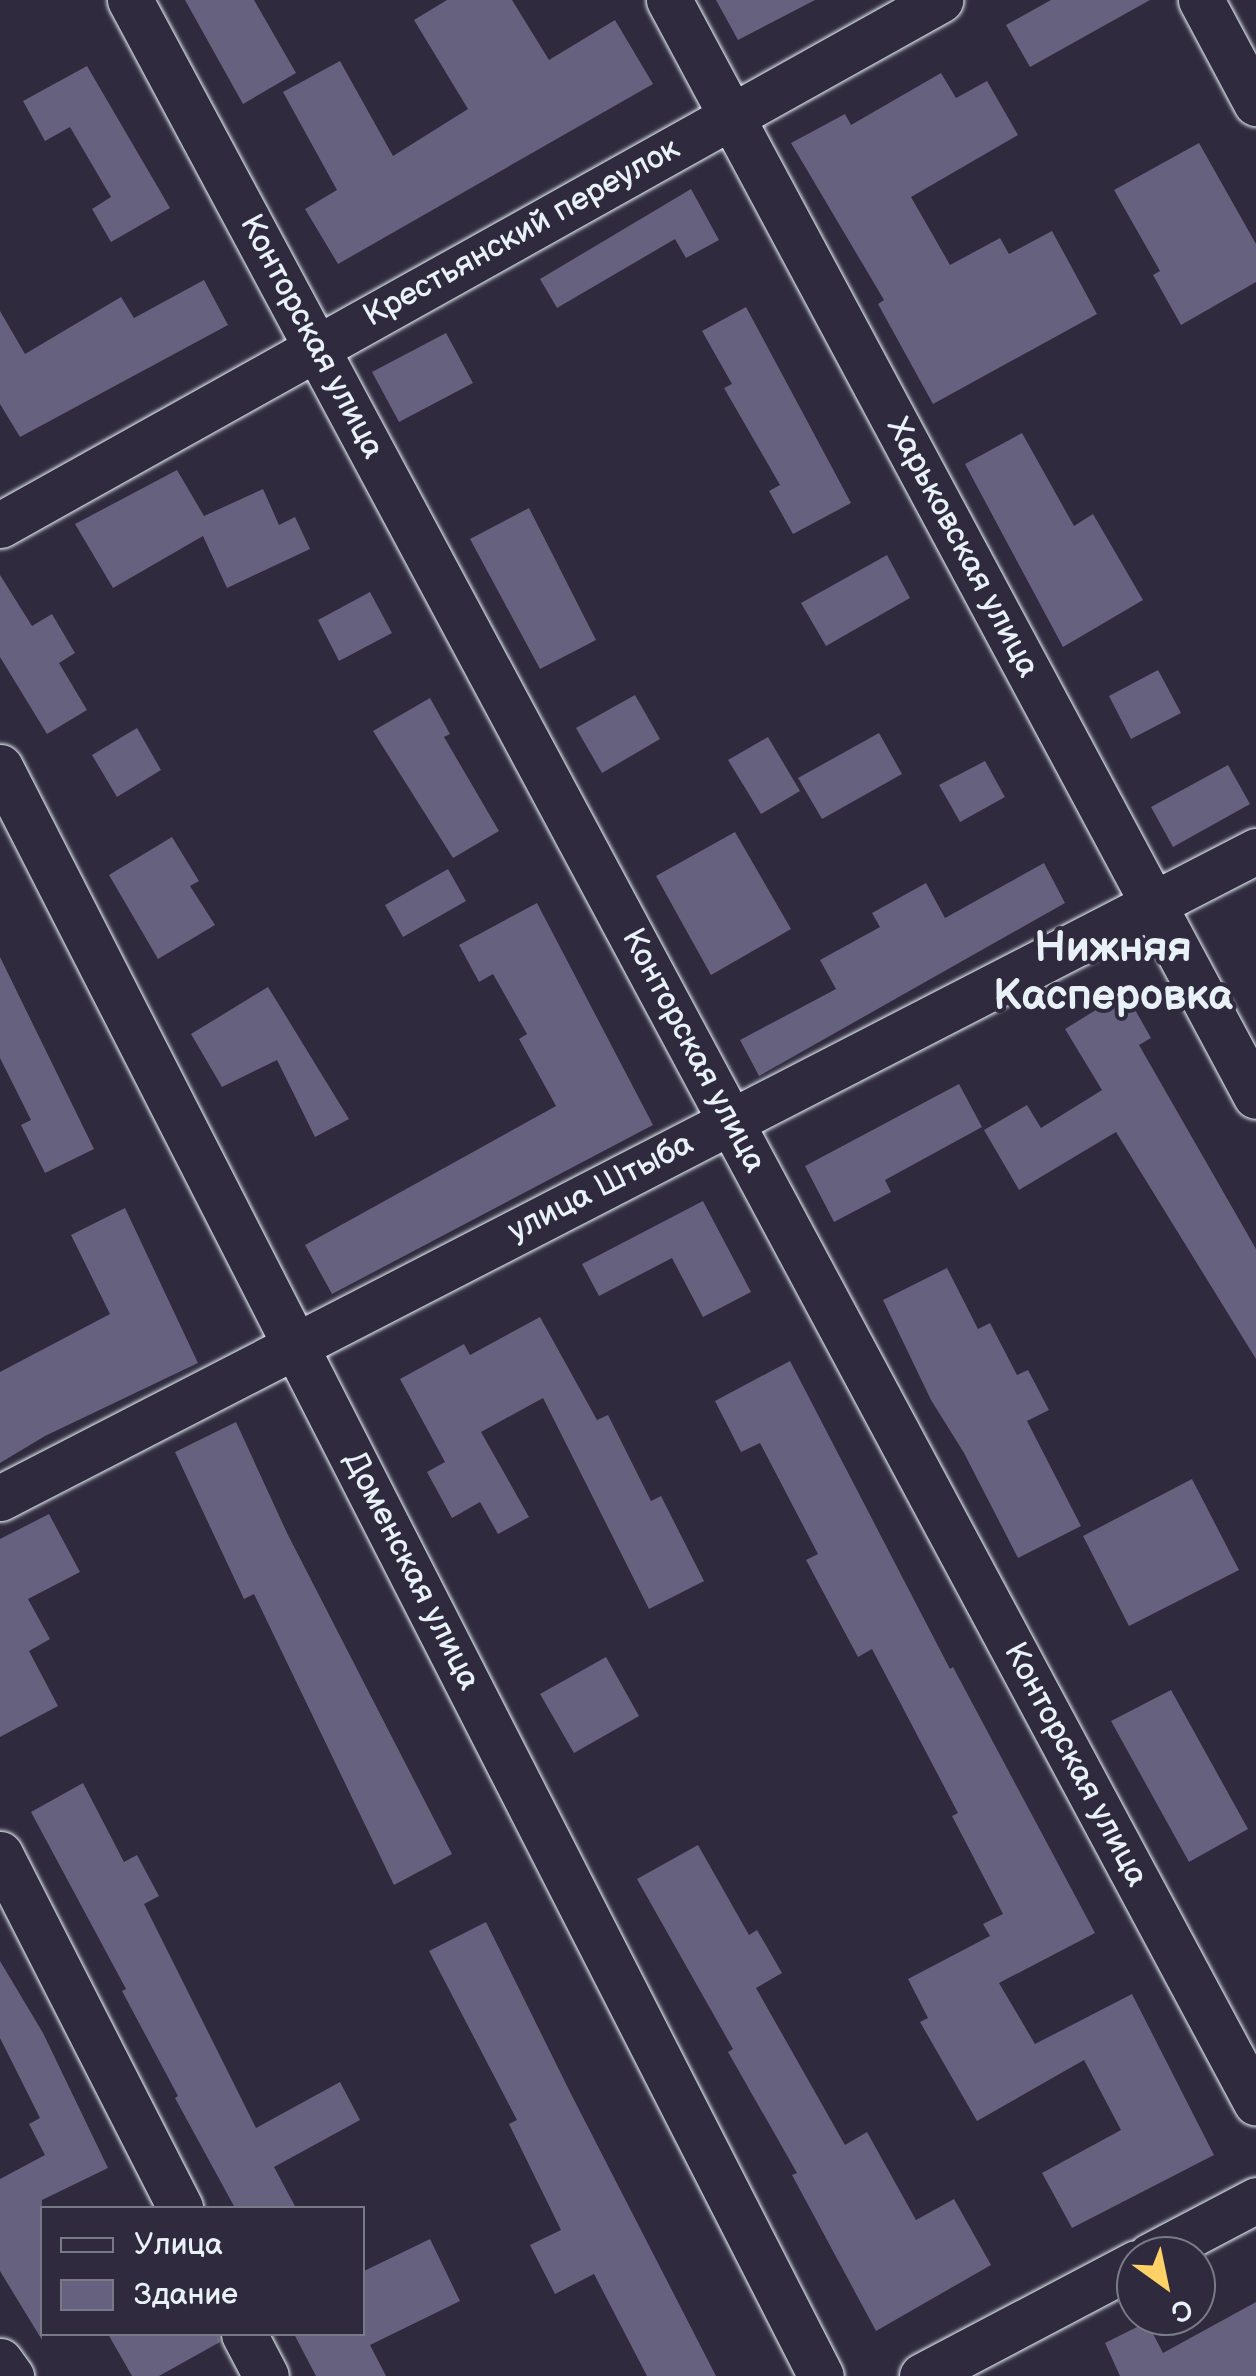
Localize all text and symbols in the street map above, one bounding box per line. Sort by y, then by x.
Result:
street label: Крестьянский переулок [357,130,687,336]
street label: Конторская улица [231,209,391,465]
street label: Харьковская улица [877,412,1047,684]
street label: Конторская улица [613,923,773,1179]
district label: Нижняя Касперовка [993,924,1233,1022]
street label: улица Штыба [502,1125,700,1251]
street label: Доменская улица [334,1445,488,1697]
street label: Конторская улица [995,1637,1155,1893]
legend [40,2206,365,2336]
text: Улица [134,2227,223,2263]
north arrow [1116,2236,1216,2336]
text: Здание [134,2277,238,2313]
text: С [1164,2291,1199,2329]

